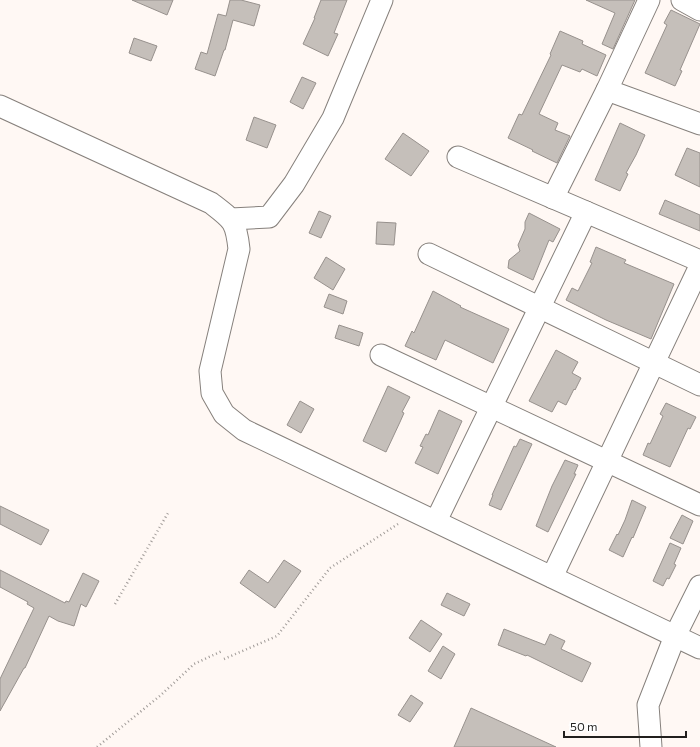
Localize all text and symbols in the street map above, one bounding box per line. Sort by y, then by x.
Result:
scale bar [564,713,686,739]
text: 50 m [570,719,598,733]

